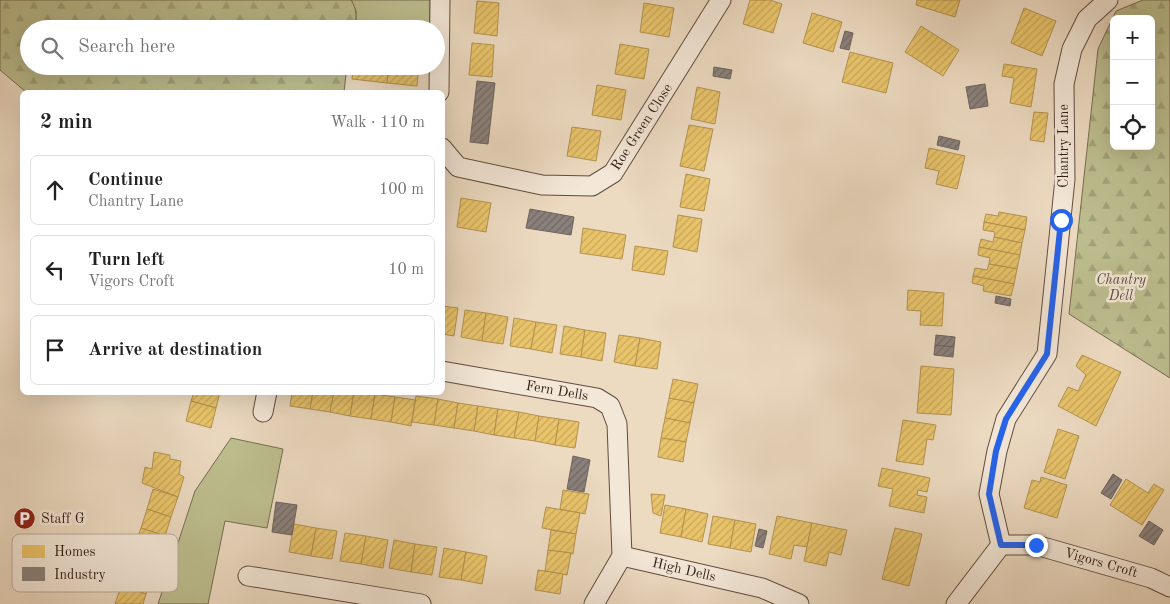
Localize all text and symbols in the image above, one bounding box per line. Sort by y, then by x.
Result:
map controls [1110,15,1155,150]
button: + [1110,15,1155,60]
search box [20,20,445,75]
icon: search [38,34,66,62]
text: Search here [78,38,175,57]
button: − [1110,60,1155,105]
street label: Roe Green Close [609,81,675,173]
street label: Chantry Lane [1057,104,1071,188]
button: locate [1110,105,1155,150]
text: 2 min [40,112,93,133]
text: Walk · 110 m [330,115,425,131]
text: Continue [88,171,163,190]
icon: ahead [41,176,69,204]
text: 100 m [379,182,424,198]
text: Chantry Lane [88,194,184,210]
route start [1050,209,1073,232]
text: Turn left [88,251,165,270]
icon: left [41,256,69,284]
text: 10 m [388,262,424,278]
park label: Chantry Dell [1096,273,1147,303]
text: Vigors Croft [88,274,175,290]
icon: arrive [41,336,69,364]
text: Arrive at destination [88,341,262,360]
street label: Fern Dells [525,379,589,403]
parking icon: Staff G [13,507,37,531]
place label: Staff G [41,512,85,526]
legend [12,534,178,592]
route end [1025,534,1048,557]
text: Homes [54,545,96,559]
street label: Vigors Croft [1063,546,1139,580]
street label: High Dells [651,556,717,584]
text: Industry [54,568,107,582]

